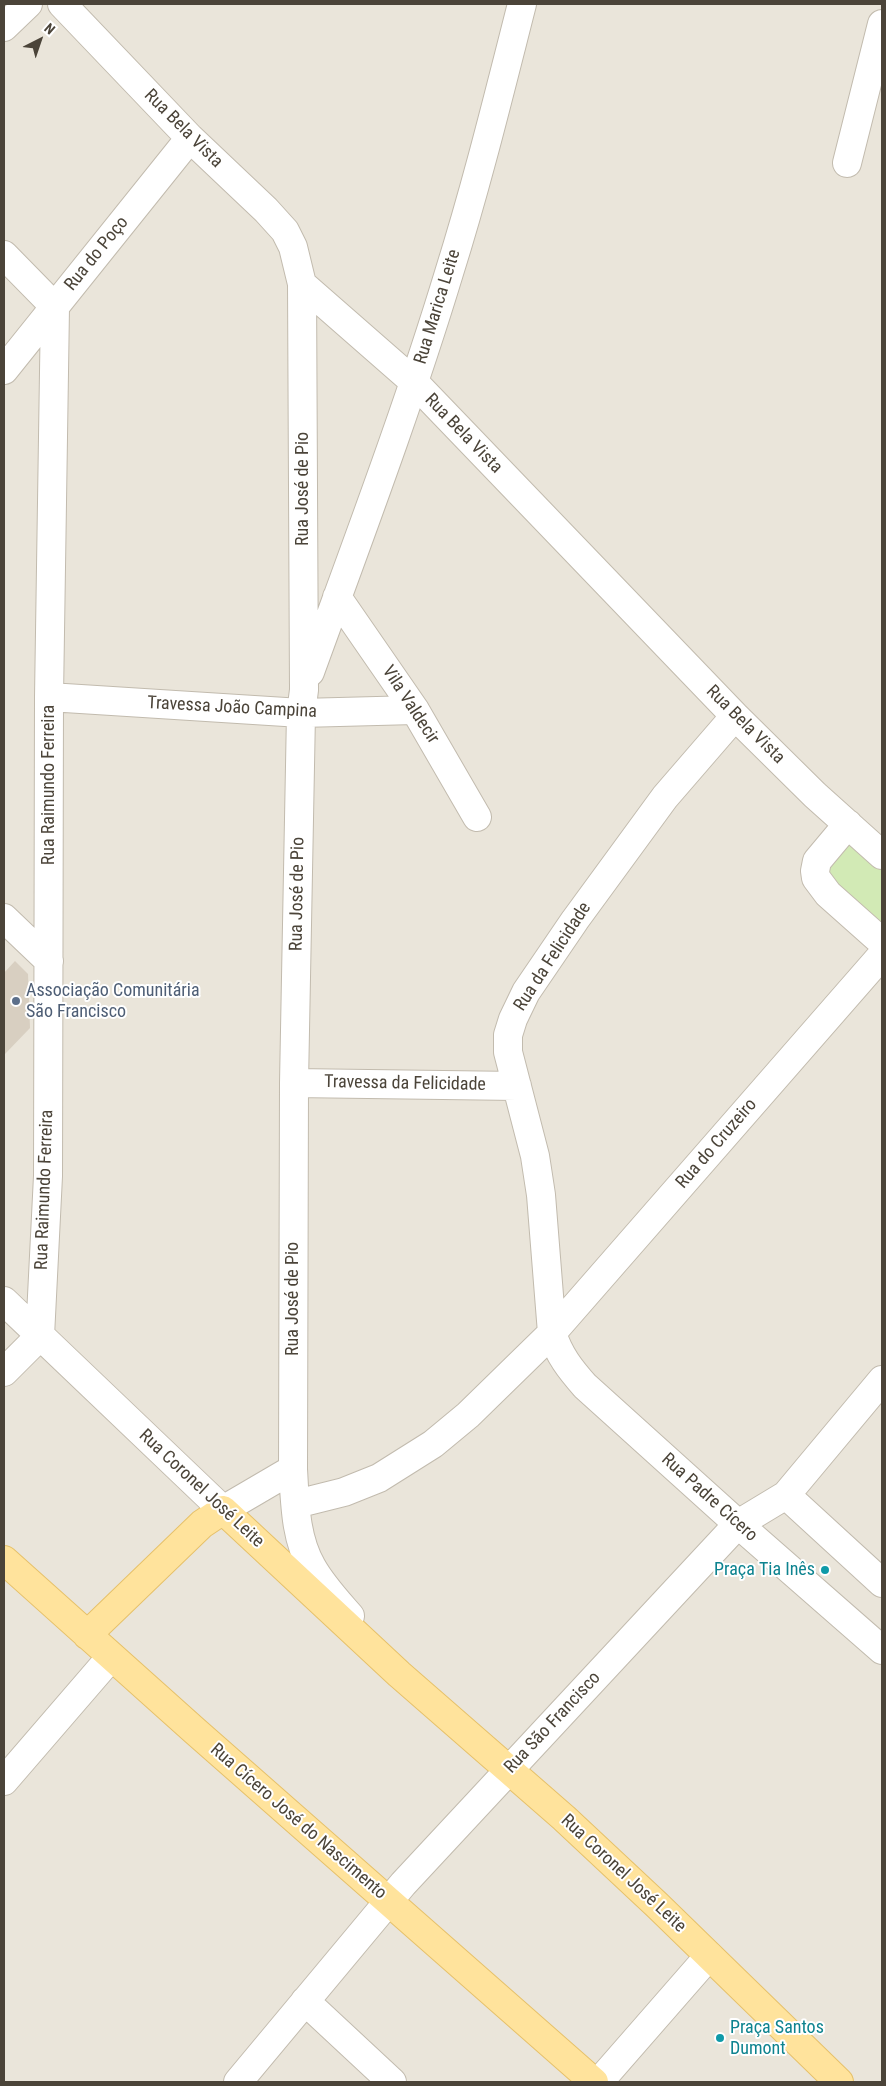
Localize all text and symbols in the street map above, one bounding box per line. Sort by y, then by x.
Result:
north arrow [15,15,65,65]
text: N [41,20,58,38]
street label: Rua Bela Vista [139,85,227,173]
street label: Rua do Poço [60,212,134,296]
street label: Rua Marica Leite [410,247,466,367]
street label: Rua Bela Vista [420,390,506,478]
street label: Rua José de Pio [292,432,314,546]
street label: Vila Valdecir [377,662,443,748]
street label: Rua Bela Vista [701,681,789,769]
street label: Travessa João Campina [147,693,317,723]
street label: Rua Raimundo Ferreira [38,705,60,865]
street label: Rua José de Pio [286,837,310,951]
street label: Rua da Felicidade [510,899,596,1015]
place label: Associação Comunitária São Francisco [26,980,200,1022]
marker: Associação Comunitária São Francisco [10,995,22,1007]
street label: Travessa da Felicidade [324,1072,486,1096]
street label: Rua do Cruzeiro [672,1095,762,1193]
street label: Rua Raimundo Ferreira [31,1109,59,1271]
street label: Rua José de Pio [282,1242,304,1356]
street label: Rua Coronel José Leite [134,1425,268,1553]
street label: Rua Padre Cícero [656,1449,762,1547]
place label: Praça Tia Inês [714,1559,815,1581]
marker: Praça Tia Inês [819,1564,831,1576]
street label: Rua São Francisco [500,1668,606,1778]
street label: Rua Cícero José do Nascimento [205,1740,391,1904]
street label: Rua Coronel José Leite [556,1810,690,1938]
place label: Praça Santos Dumont [730,2017,824,2060]
marker: Praça Santos Dumont [714,2032,726,2044]

